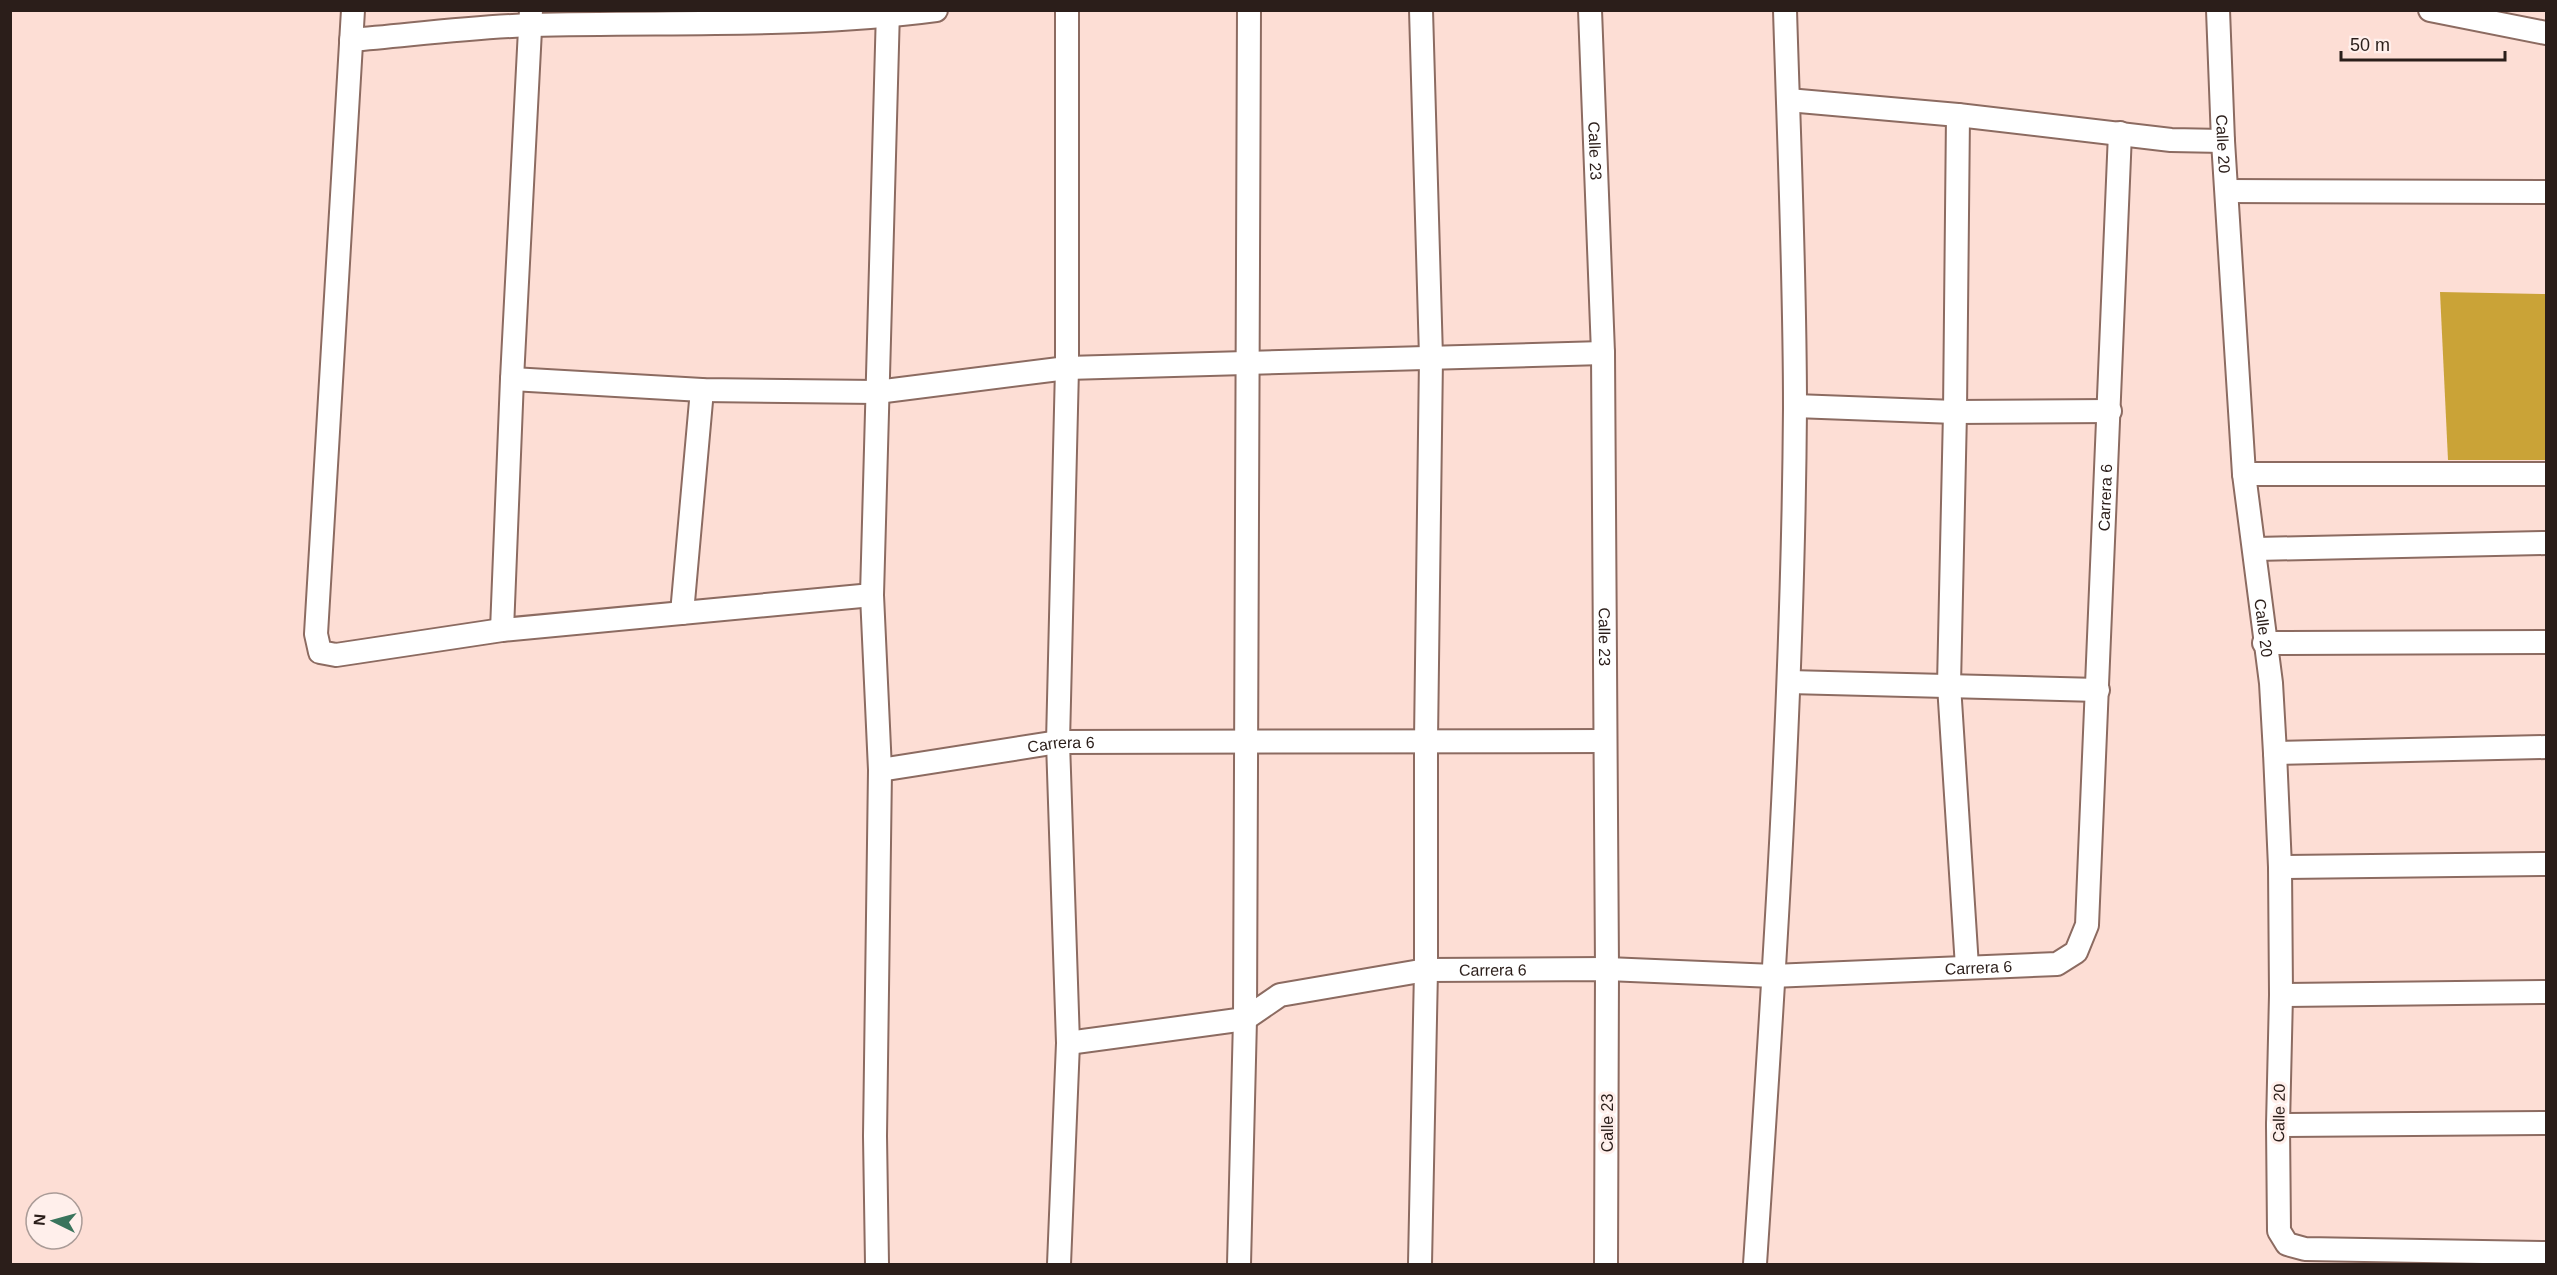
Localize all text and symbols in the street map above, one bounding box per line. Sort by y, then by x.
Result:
scale bar [2341,24,2504,62]
text: 50 m [2350,35,2390,55]
street label: Calle 20 [2213,114,2234,174]
street label: Calle 23 [1586,121,1605,181]
street label: Carrera 6 [2095,463,2115,532]
street label: Calle 20 [2252,598,2276,658]
street label: Calle 23 [1596,607,1614,666]
street label: Carrera 6 [1026,733,1095,755]
street label: Carrera 6 [1944,957,2013,977]
street label: Carrera 6 [1459,961,1527,978]
street label: Calle 20 [2270,1083,2288,1142]
street label: Calle 23 [1599,1094,1616,1152]
north arrow [24,1191,84,1251]
text: N [31,1213,49,1226]

